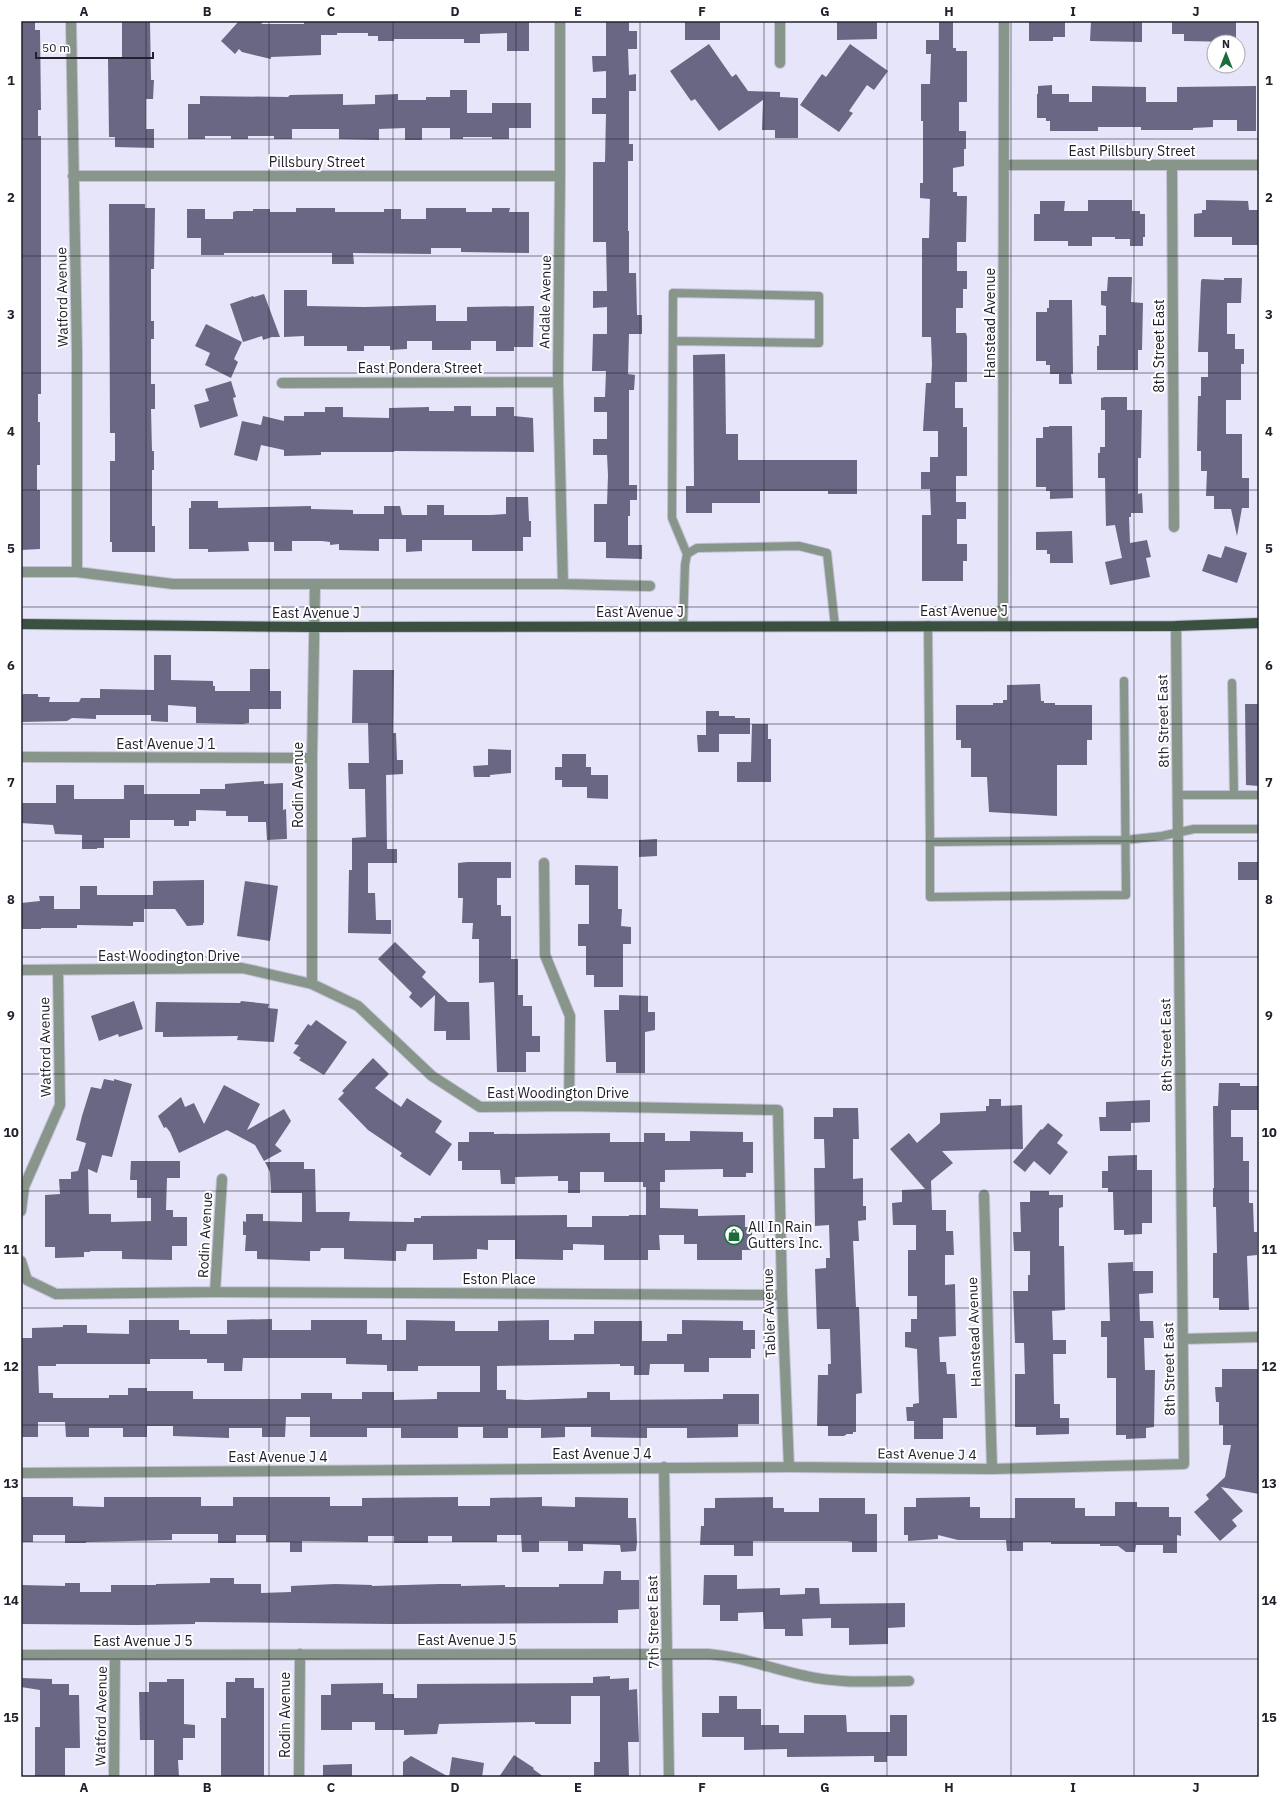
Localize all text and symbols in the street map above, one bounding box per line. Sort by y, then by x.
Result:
text: A [80,3,89,20]
text: B [203,3,212,20]
text: C [327,3,336,20]
text: D [450,3,460,20]
text: E [574,3,582,20]
text: F [698,3,706,20]
text: G [820,3,830,20]
text: H [944,3,954,20]
text: I [1070,3,1076,20]
text: J [1192,3,1200,20]
scale bar [36,34,153,60]
north arrow [1206,34,1246,74]
text: N [1222,37,1230,51]
text: 50 m [42,40,70,55]
text: 1 [7,72,15,89]
text: 1 [1265,72,1273,89]
street label: East Pillsbury Street [1069,142,1196,160]
street label: Pillsbury Street [269,153,365,171]
text: 2 [7,189,15,206]
text: 2 [1265,189,1273,206]
street label: Watford Avenue [52,246,72,347]
street label: Andale Avenue [535,255,555,349]
street label: Hanstead Avenue [981,268,999,378]
street label: 8th Street East [1150,299,1168,393]
text: 3 [7,306,15,323]
text: 3 [1265,306,1273,323]
street label: East Pondera Street [358,359,482,377]
text: 4 [7,423,15,440]
text: 4 [1265,423,1273,440]
text: 5 [7,540,15,557]
text: 5 [1265,540,1273,557]
street label: East Avenue J [920,602,1008,620]
street label: East Avenue J [596,603,684,621]
street label: East Avenue J [272,604,360,622]
text: 6 [7,657,15,674]
text: 6 [1265,657,1273,674]
street label: 8th Street East [1153,674,1173,768]
street label: East Avenue J 1 [116,735,216,753]
street label: Rodin Avenue [289,742,307,828]
text: 7 [7,774,15,791]
text: 7 [1265,774,1273,791]
text: 8 [7,891,15,908]
text: 8 [1265,891,1273,908]
street label: East Woodington Drive [98,947,240,965]
street label: Watford Avenue [35,996,55,1097]
street label: 8th Street East [1156,998,1176,1092]
text: 9 [7,1007,15,1024]
text: 9 [1265,1007,1273,1024]
street label: East Woodington Drive [487,1084,629,1102]
text: 10 [3,1124,19,1141]
text: 10 [1261,1124,1277,1141]
street label: Rodin Avenue [194,1191,216,1279]
place label: All In Rain Gutters Inc. [748,1218,823,1252]
shop icon: All In Rain Gutters Inc. [723,1224,745,1246]
text: 11 [3,1241,19,1258]
text: 11 [1261,1241,1277,1258]
street label: Tabler Avenue [758,1268,780,1358]
street label: Eston Place [462,1270,536,1288]
street label: Hanstead Avenue [963,1276,985,1387]
street label: 8th Street East [1159,1322,1179,1416]
text: 12 [3,1358,19,1375]
text: 12 [1261,1358,1277,1375]
street label: East Avenue J 4 [877,1444,977,1464]
street label: East Avenue J 4 [552,1445,652,1463]
street label: East Avenue J 4 [228,1448,328,1466]
text: 13 [3,1475,19,1492]
text: 13 [1261,1475,1277,1492]
street label: 7th Street East [643,1575,663,1669]
text: 14 [3,1592,19,1609]
text: 14 [1261,1592,1277,1609]
street label: East Avenue J 5 [417,1631,517,1649]
street label: East Avenue J 5 [93,1632,193,1650]
street label: Watford Avenue [91,1665,111,1766]
street label: Rodin Avenue [276,1672,294,1758]
text: 15 [3,1709,19,1726]
text: 15 [1261,1709,1277,1726]
text: A [80,1779,89,1796]
text: B [203,1779,212,1796]
text: C [327,1779,336,1796]
text: D [450,1779,460,1796]
text: E [574,1779,582,1796]
text: F [698,1779,706,1796]
text: G [820,1779,830,1796]
text: H [944,1779,954,1796]
text: I [1070,1779,1076,1796]
text: J [1192,1779,1200,1796]

